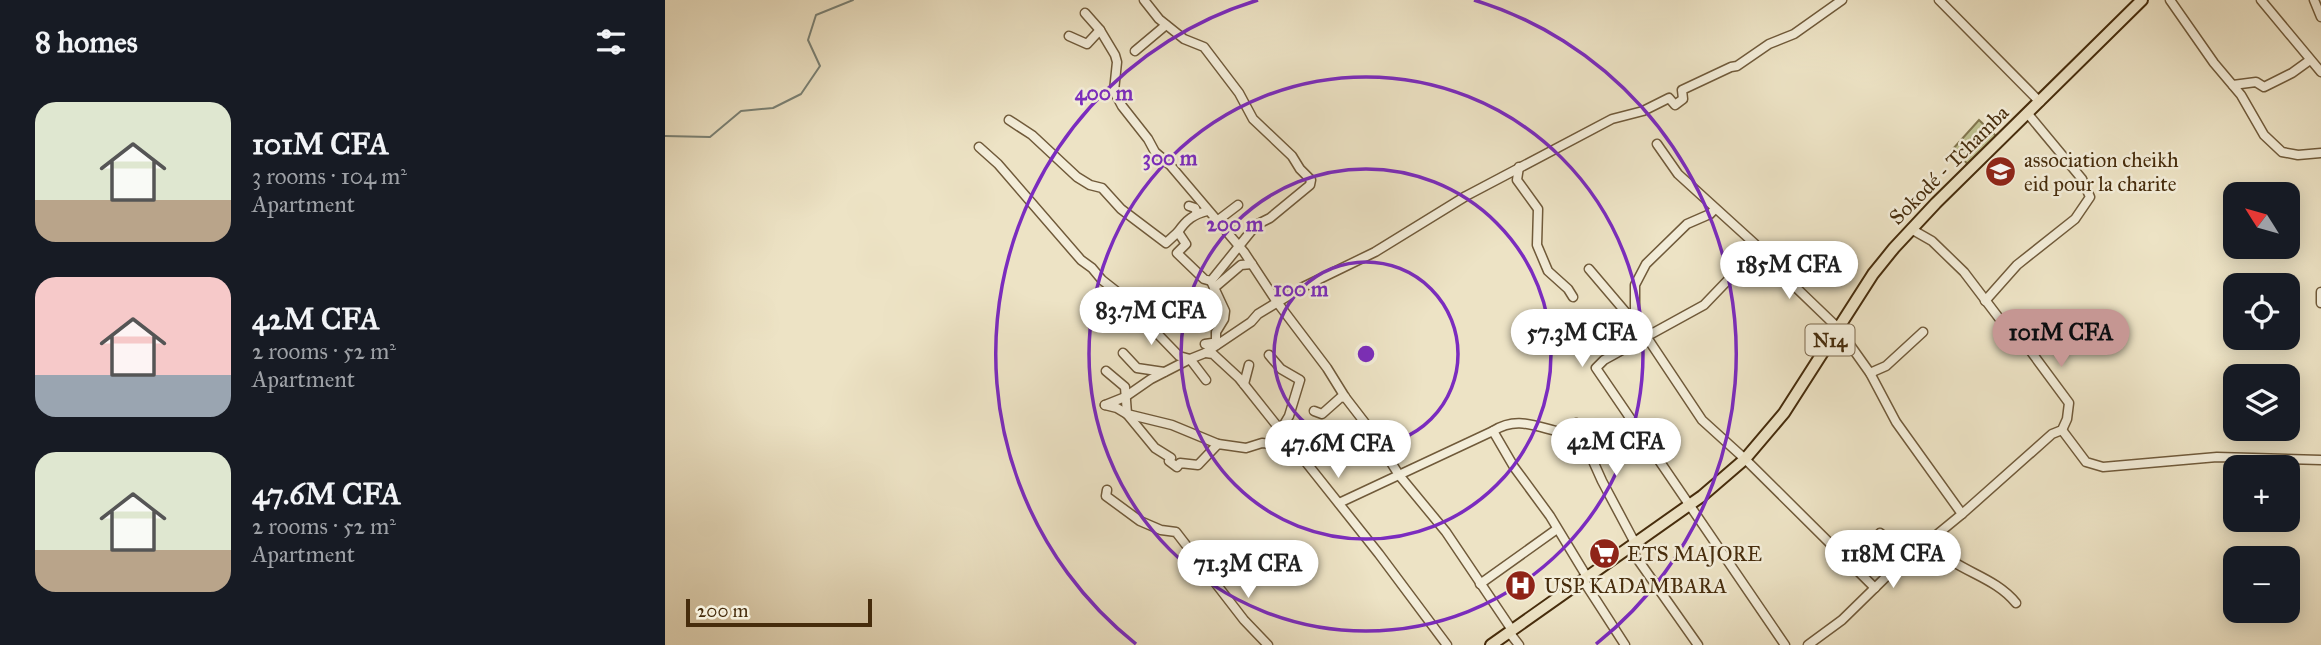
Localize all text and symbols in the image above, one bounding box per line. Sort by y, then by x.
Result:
icon: filters [592,23,630,61]
text: 8 homes [35,24,138,60]
text: 400 m [1075,80,1134,106]
street label: Sokodé - Tchamba [1884,100,2014,230]
text: 101M CFA [252,126,389,162]
icon: home [91,130,175,214]
text: 300 m [1142,145,1198,171]
place label: association cheikh eid pour la charite [2024,147,2179,197]
school or university icon: association cheikh eid pour la charite [1984,155,2018,189]
text: 3 rooms · 104 m² [252,162,407,190]
north arrow [2223,182,2299,259]
map controls [2223,182,2300,623]
text: Apartment [252,190,355,218]
text: 200 m [1207,211,1264,237]
pin: 185M CFA [1717,242,1861,301]
text: 185M CFA [1736,250,1842,278]
button: locate [2223,273,2300,350]
text: 100 m [1274,276,1329,302]
pin: 83.7M CFA [1071,288,1231,347]
text: 83.7M CFA [1096,296,1206,324]
text: 42M CFA [252,301,380,337]
icon: home [91,305,175,389]
pin: 57.3M CFA [1502,310,1662,369]
pin: 101M CFA [1989,310,2133,369]
text: 57.3M CFA [1527,318,1637,346]
text: 101M CFA [2009,318,2113,346]
road number: N14 [1805,324,1855,356]
text: 2 rooms · 52 m² [252,337,396,365]
centre of rings [1354,342,1378,366]
button: layers [2223,364,2300,441]
text: Apartment [252,365,355,393]
pin: 42M CFA [1551,419,1681,478]
pin: 47.6M CFA [1258,420,1418,480]
text: 42M CFA [1567,427,1665,455]
text: 47.6M CFA [1281,429,1395,457]
button: + [2223,455,2300,532]
text: 47.6M CFA [252,476,401,512]
icon: home [91,480,175,564]
text: 2 rooms · 52 m² [252,512,396,540]
pin: 118M CFA [1821,530,1965,590]
supermarket icon: ETS MAJORE [1587,537,1621,571]
text: 118M CFA [1841,539,1945,567]
text: Apartment [252,540,355,568]
pin: 71.3M CFA [1168,540,1328,600]
place label: ETS MAJORE [1627,541,1762,567]
button: − [2223,546,2300,623]
text: 71.3M CFA [1193,549,1303,577]
hospital icon: USP KADAMBARA [1504,569,1538,603]
place label: USP KADAMBARA [1544,573,1727,599]
scale bar [686,596,871,628]
text: 200 m [697,599,749,622]

